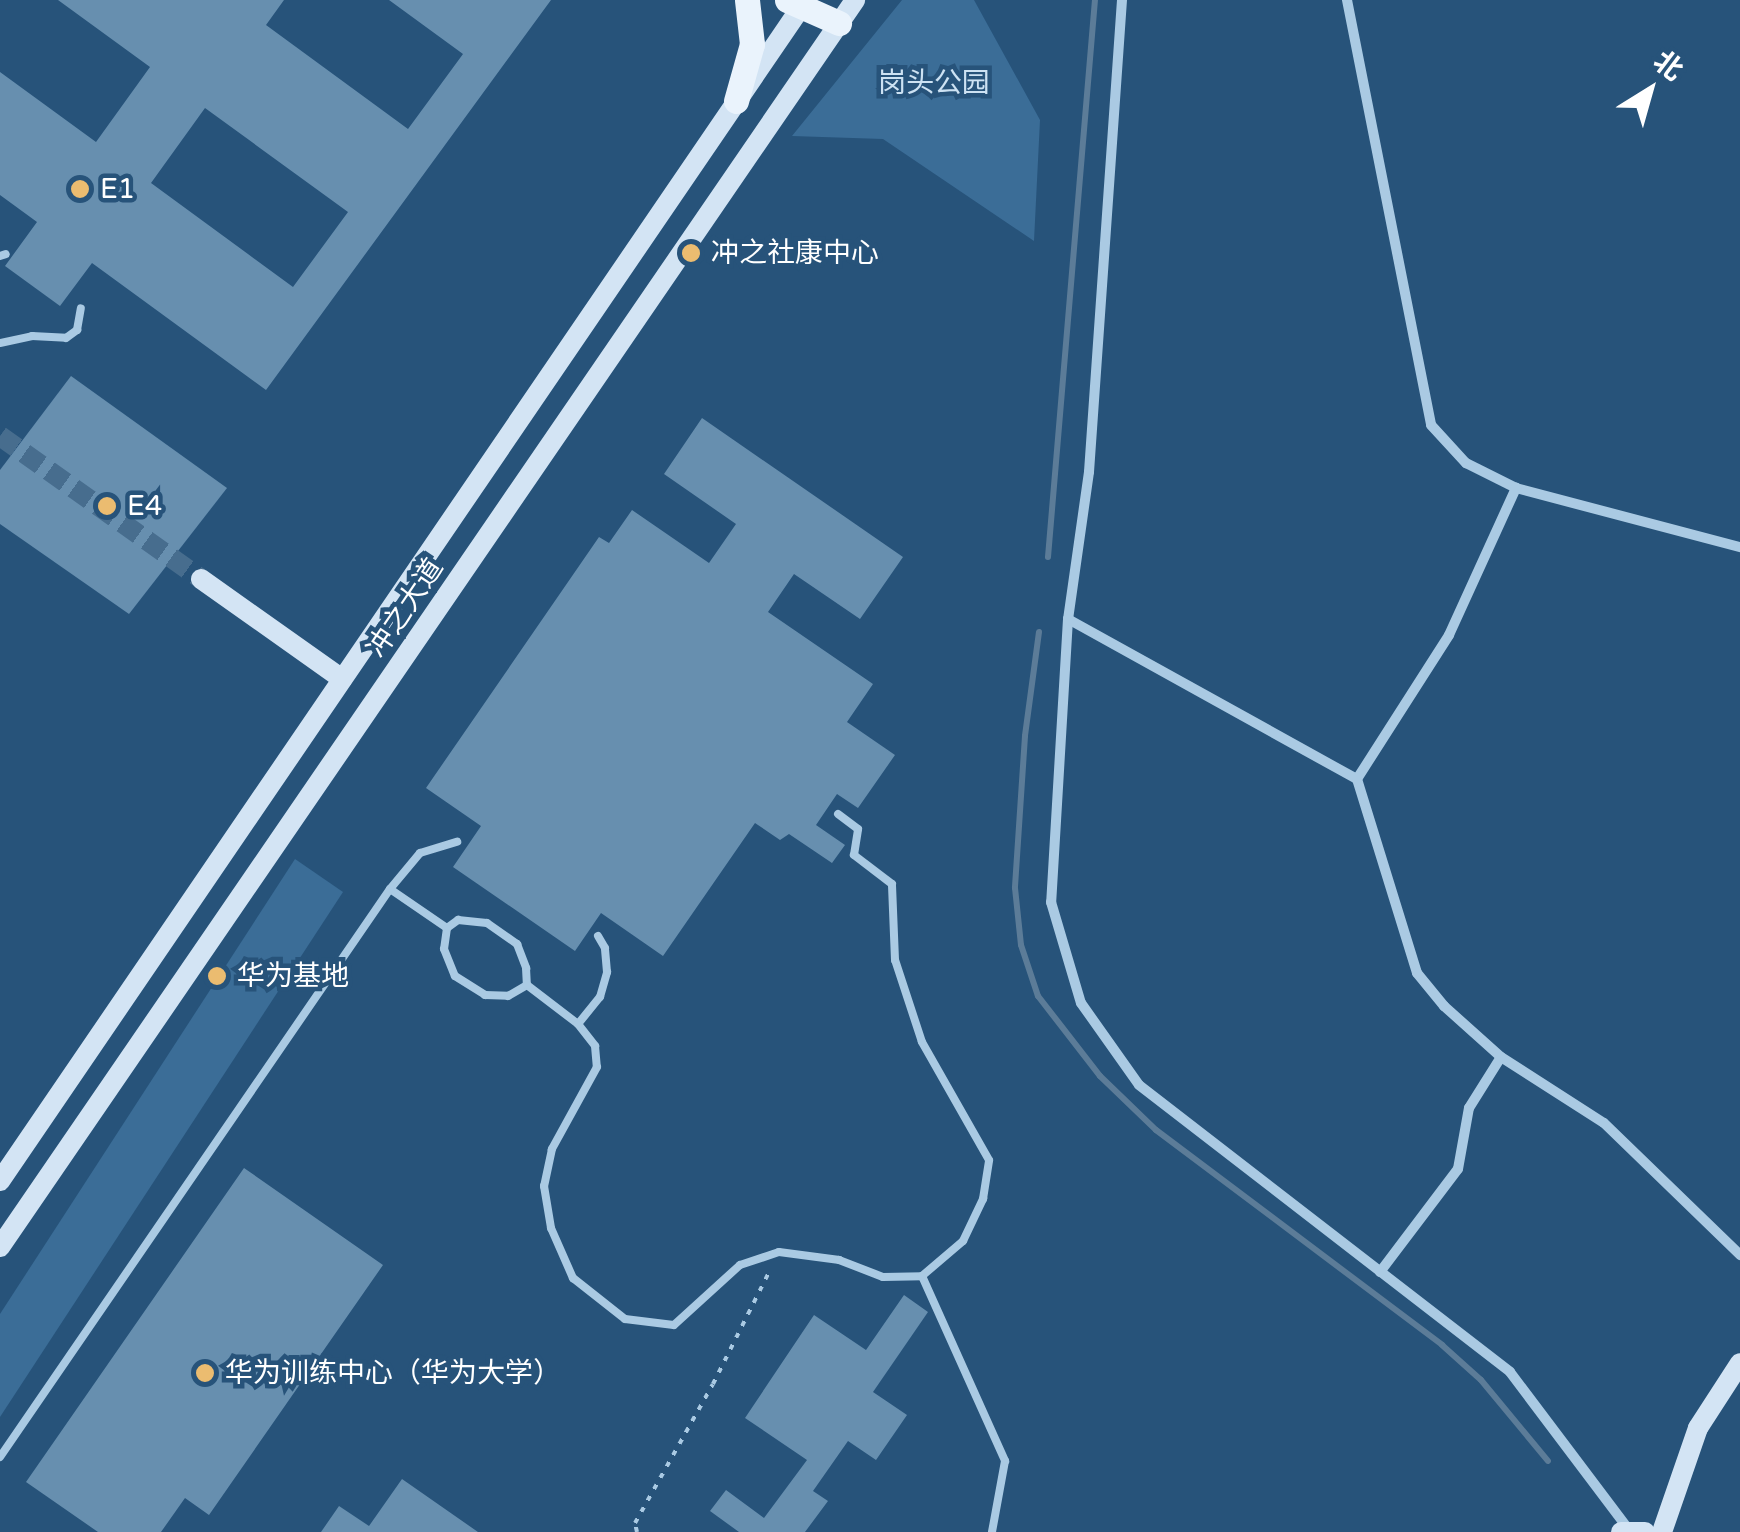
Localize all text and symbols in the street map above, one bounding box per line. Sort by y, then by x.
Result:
north arrow [1600,40,1700,140]
text: 北 [1647,44,1689,88]
park label: 岗头公园 [878,66,990,100]
place label: E1 [100,172,135,206]
marker: E1 [69,178,91,200]
place label: 冲之社康中心 [711,236,879,270]
marker: 冲之社康中心 [680,242,702,264]
place label: E4 [127,489,162,523]
marker: E4 [96,495,118,517]
street label: 冲之大道 [360,552,450,664]
place label: 华为基地 [237,959,349,993]
marker: 华为基地 [206,965,228,987]
place label: 华为训练中心（华为大学） [225,1356,561,1390]
marker: 华为训练中心（华为大学） [194,1362,216,1384]

